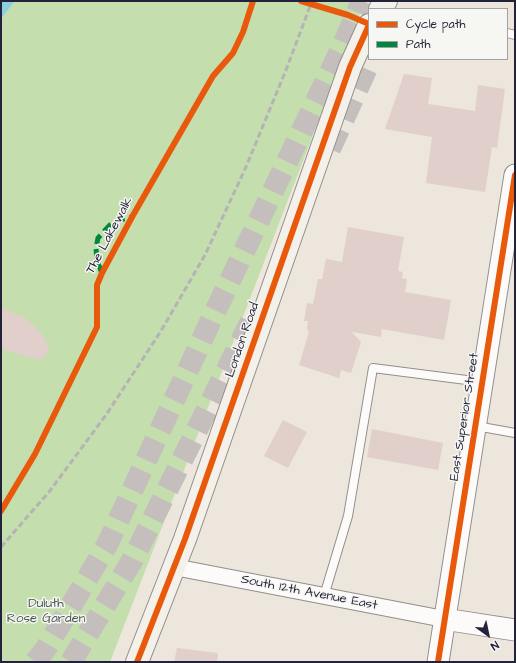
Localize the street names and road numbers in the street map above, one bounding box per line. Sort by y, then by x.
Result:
street label: The Lakewalk [83,195,137,277]
street label: London Road [223,300,263,380]
street label: East Superior Street [447,352,483,482]
street label: South 12th Avenue East [239,572,379,614]

